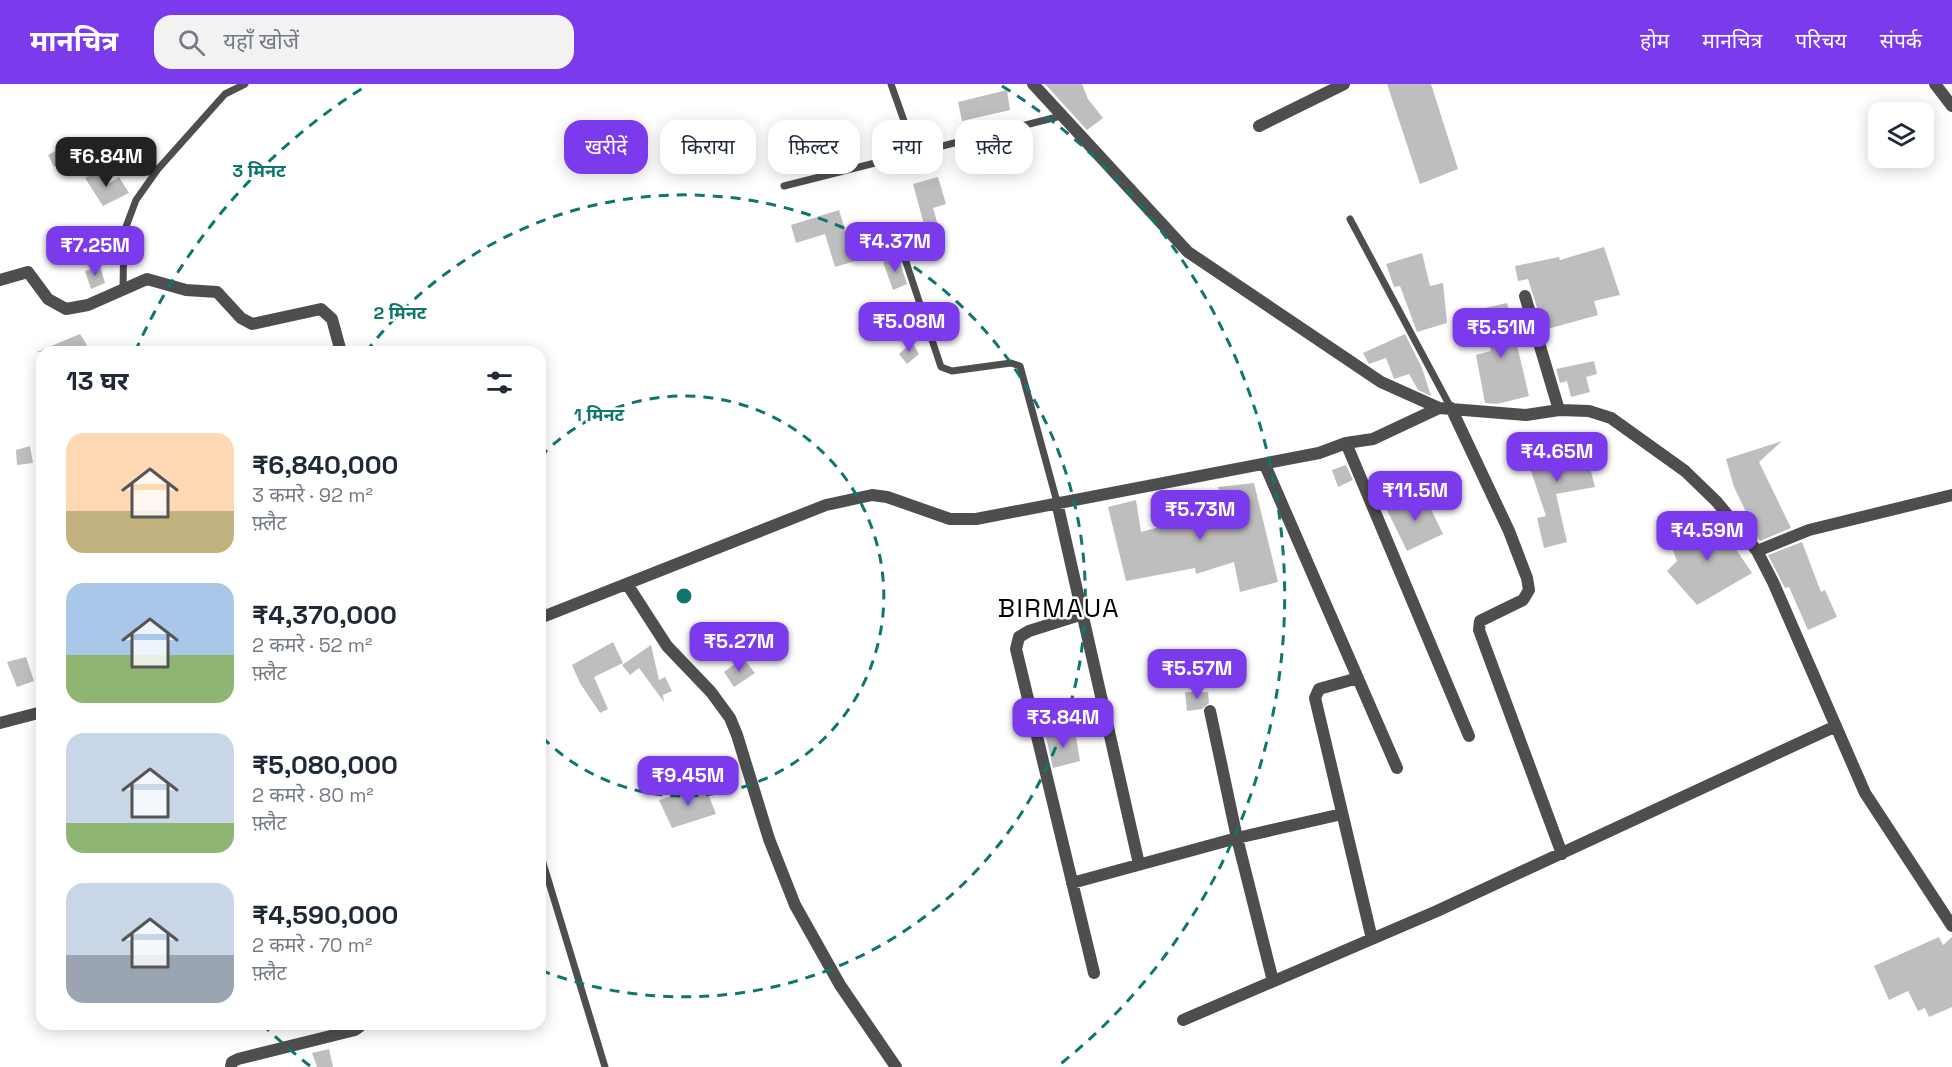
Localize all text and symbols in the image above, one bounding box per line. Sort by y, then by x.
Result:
search box [154,15,574,69]
text: मानचित्र [30,23,118,59]
icon: search [175,26,208,59]
text: यहाँ खोजें [223,27,299,55]
text: होम [1640,27,1669,54]
text: मानचित्र [1702,27,1762,54]
text: परिचय [1795,27,1847,54]
text: संपर्क [1880,27,1922,54]
map controls [1868,102,1934,168]
button: layers [1868,102,1934,168]
chip: खरीदें [564,120,648,174]
chip: किराया [660,120,756,174]
chip: फ़िल्टर [768,120,860,174]
chip: नया [872,120,943,174]
chip: फ़्लैट [955,120,1033,174]
pin: ₹6.84M [57,137,155,188]
text: ₹6.84M [69,143,143,169]
text: 3 मिनट [232,159,286,182]
pin: ₹4.37M [846,222,944,273]
pin: ₹7.25M [46,226,144,277]
text: ₹4.37M [859,228,931,254]
text: ₹7.25M [60,232,130,258]
text: 2 मिनट [373,301,427,324]
pin: ₹5.08M [860,302,958,353]
text: ₹5.08M [873,308,945,334]
pin: ₹5.51M [1452,308,1550,359]
text: ₹5.51M [1467,314,1535,340]
text: 13 घर [66,364,128,398]
icon: filters [483,366,516,399]
text: 1 मिनट [574,403,625,426]
pin: ₹4.65M [1508,432,1606,483]
text: ₹4.65M [1521,438,1593,464]
text: ₹6,840,000 [252,448,398,482]
icon: home [114,457,186,529]
pin: ₹11.5M [1366,471,1464,522]
text: ₹11.5M [1382,477,1448,503]
text: 3 कमरे · 92 m² [252,482,373,508]
pin: ₹5.73M [1151,490,1249,541]
text: ₹5.73M [1165,496,1235,522]
text: फ़्लैट [252,510,287,536]
pin: ₹4.59M [1658,511,1756,562]
text: ₹4.59M [1670,517,1744,543]
centre of rings [674,586,694,606]
district label: BIRMAUA [998,591,1120,625]
text: ₹4,370,000 [252,598,397,632]
icon: home [114,607,186,679]
pin: ₹5.27M [690,622,788,673]
text: ₹5.27M [704,628,774,654]
text: 2 कमरे · 52 m² [252,632,372,658]
pin: ₹5.57M [1148,649,1246,700]
text: ₹5.57M [1162,655,1232,681]
text: फ़्लैट [252,660,287,686]
pin: ₹3.84M [1014,698,1112,749]
text: ₹3.84M [1027,704,1099,730]
text: ₹5,080,000 [252,748,398,782]
pin: ₹9.45M [639,756,737,807]
icon: home [114,757,186,829]
text: ₹9.45M [652,762,724,788]
text: 2 कमरे · 80 m² [252,782,374,808]
text: फ़्लैट [252,810,287,836]
text: ₹4,590,000 [252,898,398,932]
icon: home [114,907,186,979]
text: 2 कमरे · 70 m² [252,932,372,958]
text: फ़्लैट [252,960,287,986]

